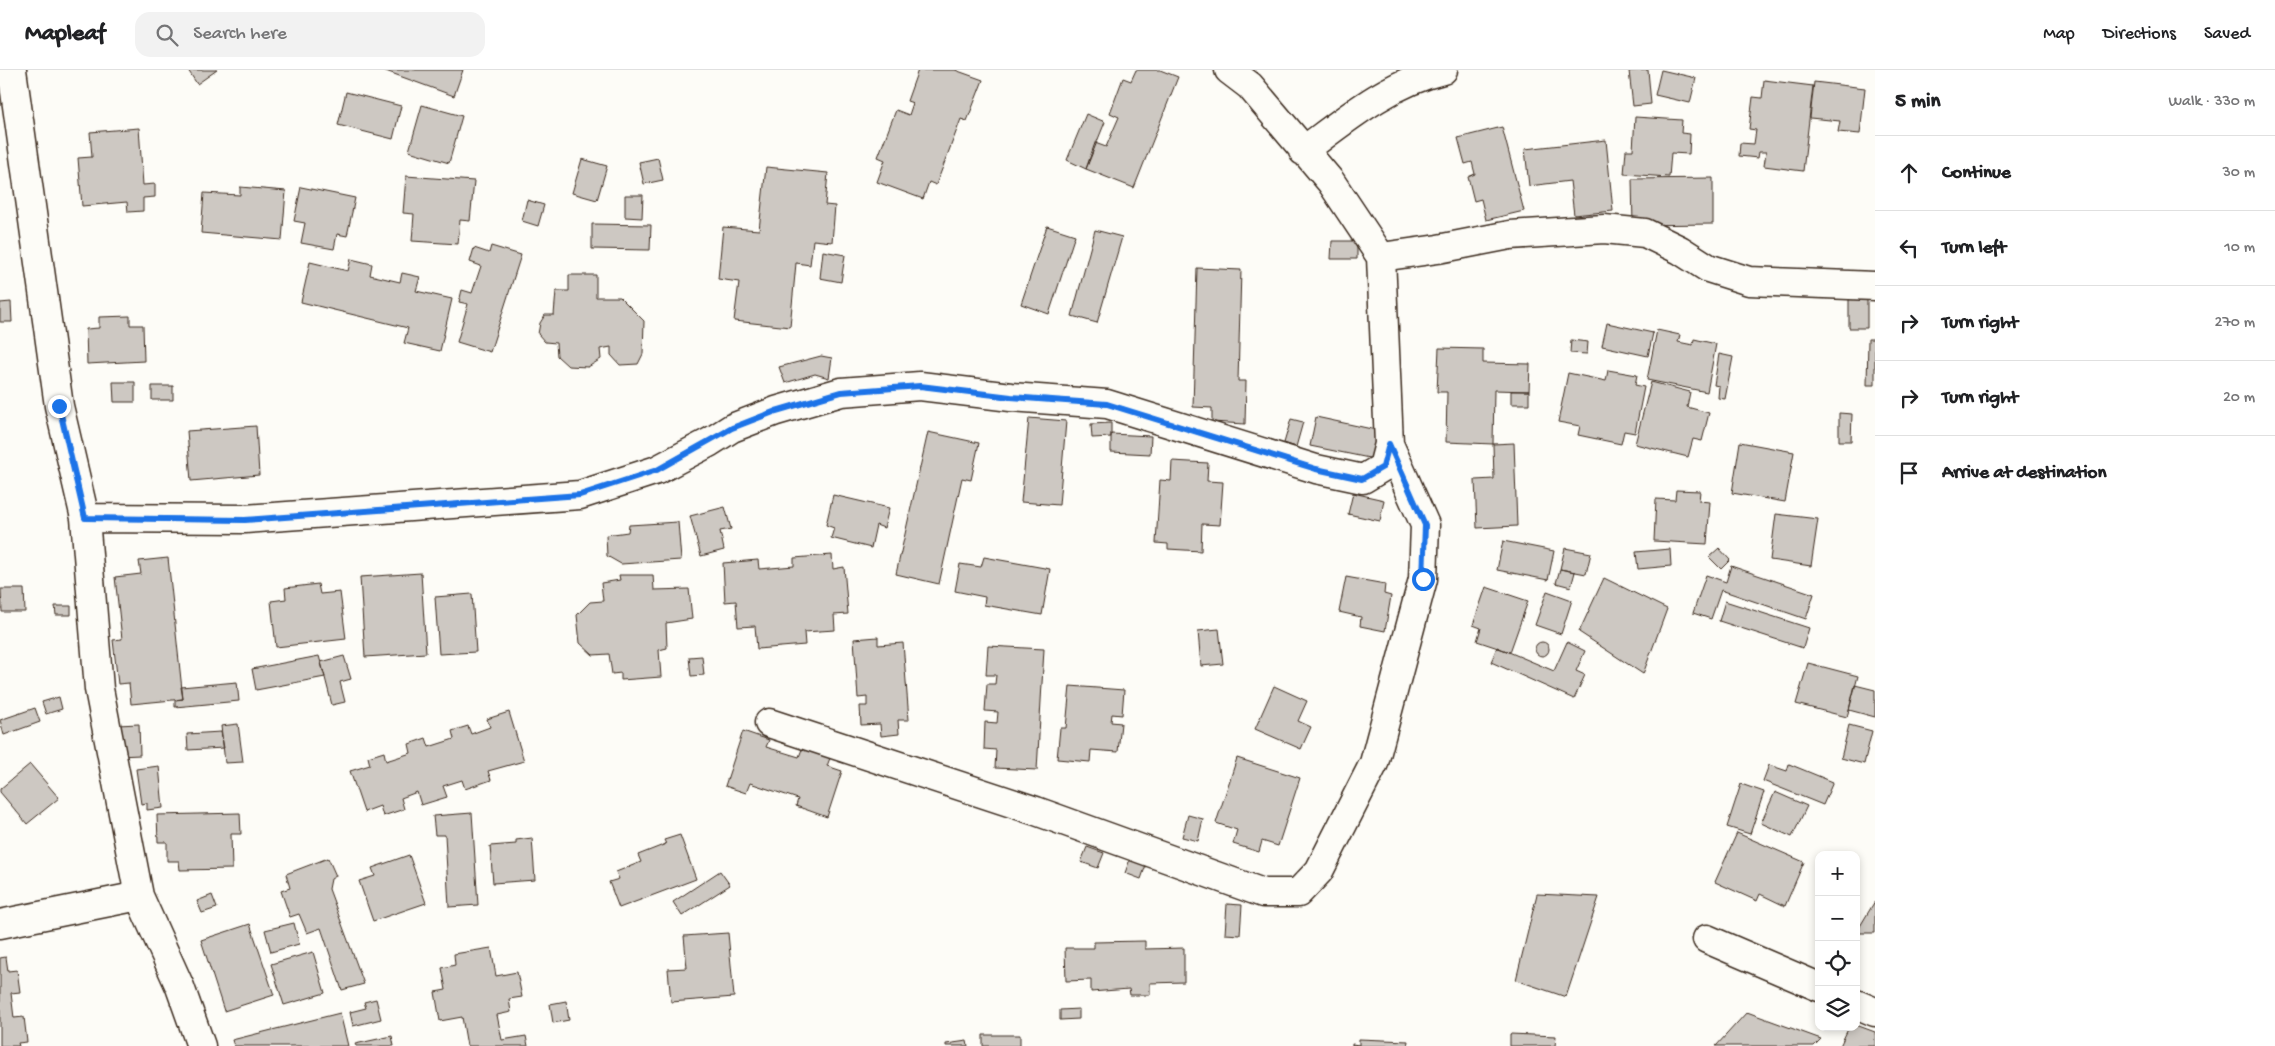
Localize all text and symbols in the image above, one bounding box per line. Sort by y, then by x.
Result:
search box [135,12,485,57]
text: Mapleaf [25,20,105,49]
icon: search [153,21,181,49]
text: Search here [193,23,287,46]
text: Map [2043,24,2075,45]
text: Directions [2103,24,2176,45]
text: Saved [2204,24,2250,45]
text: 5 min [1895,90,1940,115]
text: Walk · 330 m [2168,93,2255,112]
icon: ahead [1895,159,1923,187]
text: Continue [1942,162,2011,185]
text: 30 m [2222,164,2255,183]
icon: left [1895,234,1923,262]
text: Turn left [1942,237,2006,260]
text: 10 m [2224,239,2255,258]
icon: right [1895,309,1923,337]
text: Turn right [1942,312,2018,335]
text: 270 m [2215,314,2255,333]
icon: right [1895,384,1923,412]
text: Turn right [1942,387,2018,410]
text: 20 m [2223,389,2255,408]
route end [48,395,71,418]
icon: arrive [1895,459,1923,487]
text: Arrive at destination [1942,462,2106,485]
route start [1412,568,1435,591]
map controls [1815,851,1860,1031]
button: + [1815,851,1860,896]
button: − [1815,896,1860,941]
button: locate [1815,941,1860,986]
button: layers [1815,986,1860,1031]

